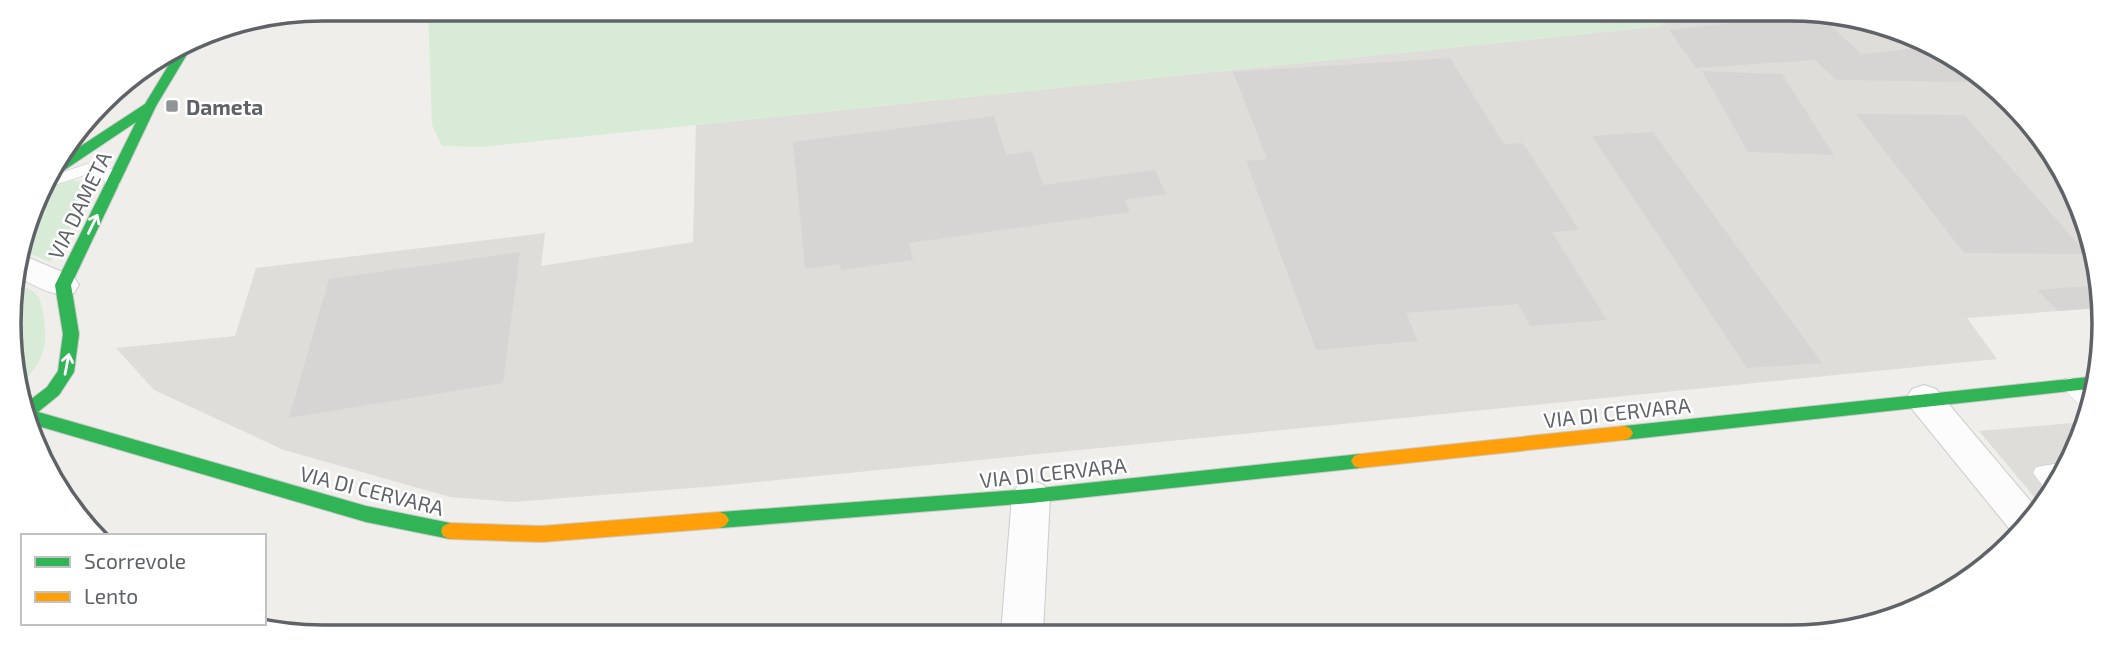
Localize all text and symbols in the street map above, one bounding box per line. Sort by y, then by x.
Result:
place label: Dameta [186,94,263,119]
marker: Dameta [164,98,180,114]
street label: VIA DAMETA [42,147,116,263]
one-way arrow [87,214,100,235]
one-way arrow [61,354,74,376]
street label: VIA DI CERVARA [1542,392,1692,432]
street label: VIA DI CERVARA [978,452,1128,492]
street label: VIA DI CERVARA [297,460,447,520]
legend [21,534,266,625]
text: Scorrevole [84,548,186,573]
text: Lento [84,583,138,608]

